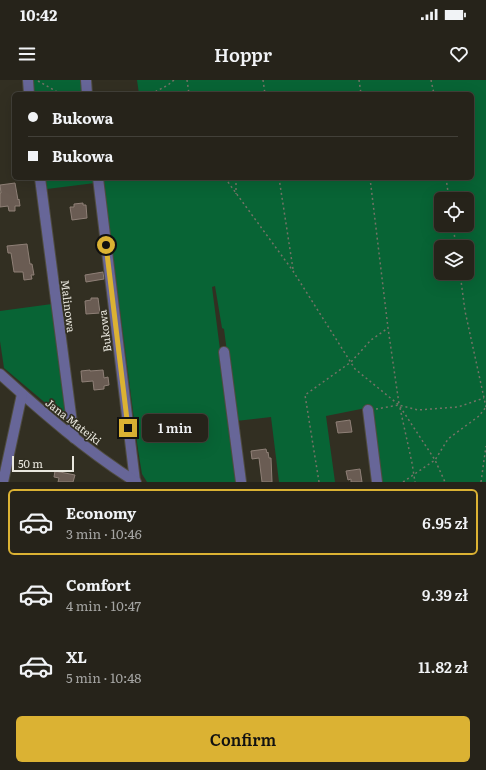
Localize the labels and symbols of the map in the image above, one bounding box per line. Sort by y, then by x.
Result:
route start [97,236,115,254]
street label: Malinowa [58,279,80,333]
street label: Bukowa [93,309,115,353]
street label: Jana Matejki [43,394,106,448]
callout: 1 min [142,414,208,442]
route end [119,419,137,437]
scale bar [12,454,74,473]

